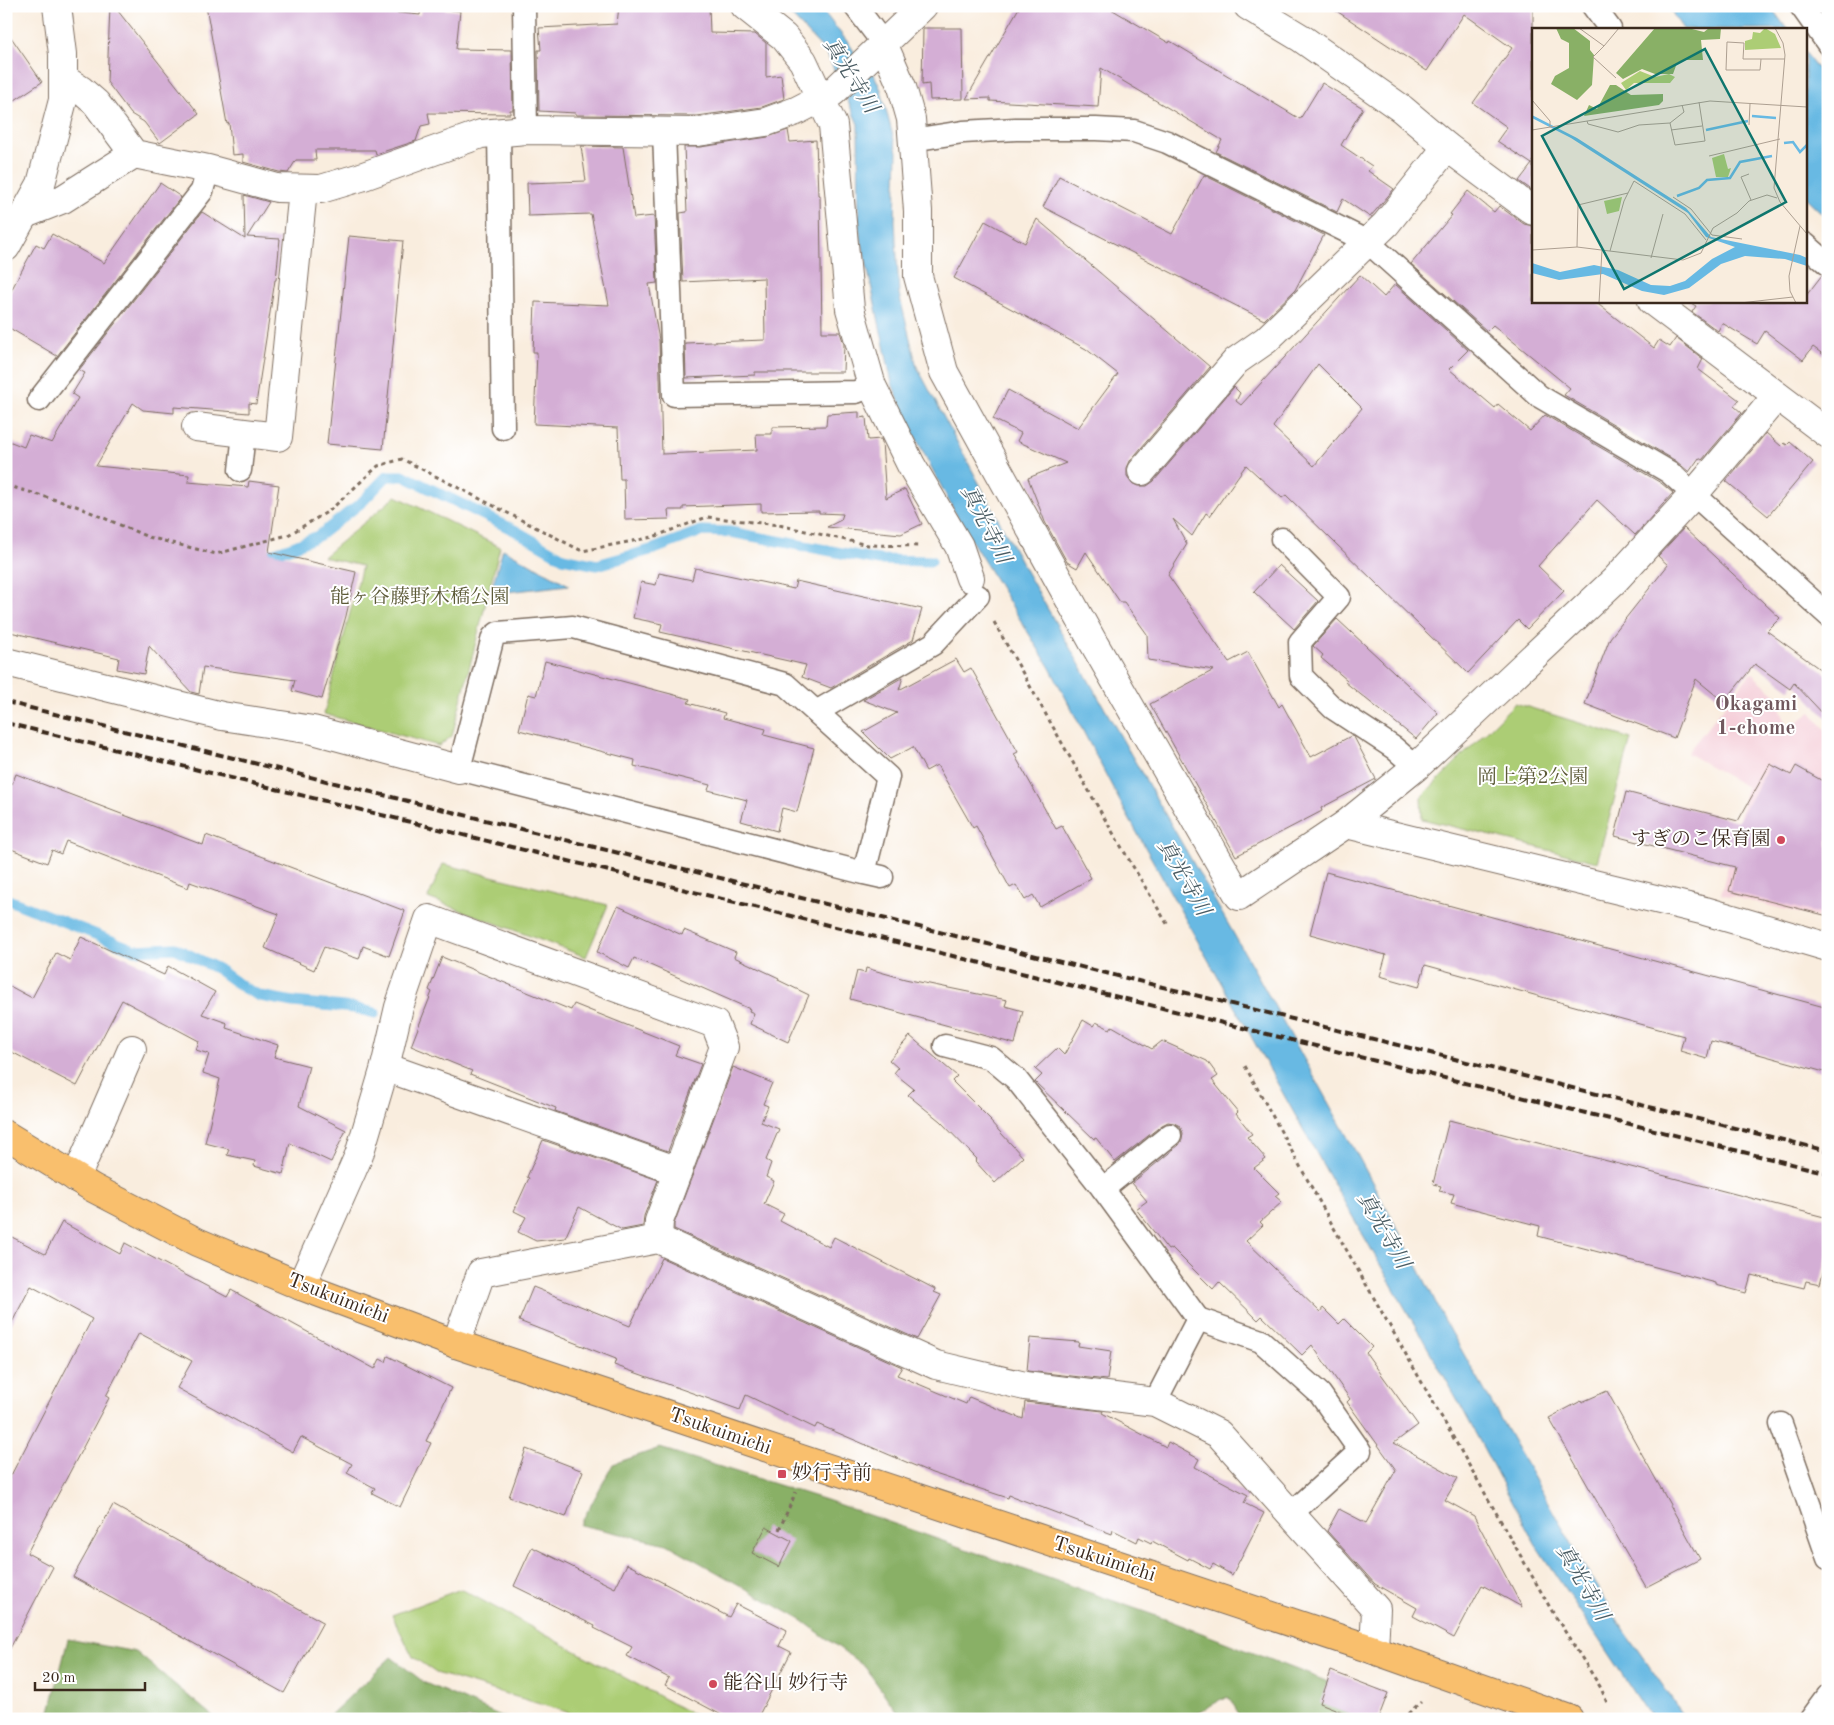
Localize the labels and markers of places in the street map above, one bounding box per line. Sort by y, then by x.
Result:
place label: すぎのこ保育園 [1631,828,1771,850]
marker: すぎのこ保育園 [1775,834,1787,846]
place label: 妙行寺前 [792,1462,872,1484]
marker: 妙行寺前 [776,1468,788,1480]
place label: 能谷山 妙行寺 [723,1672,849,1694]
marker: 能谷山 妙行寺 [707,1678,719,1690]

